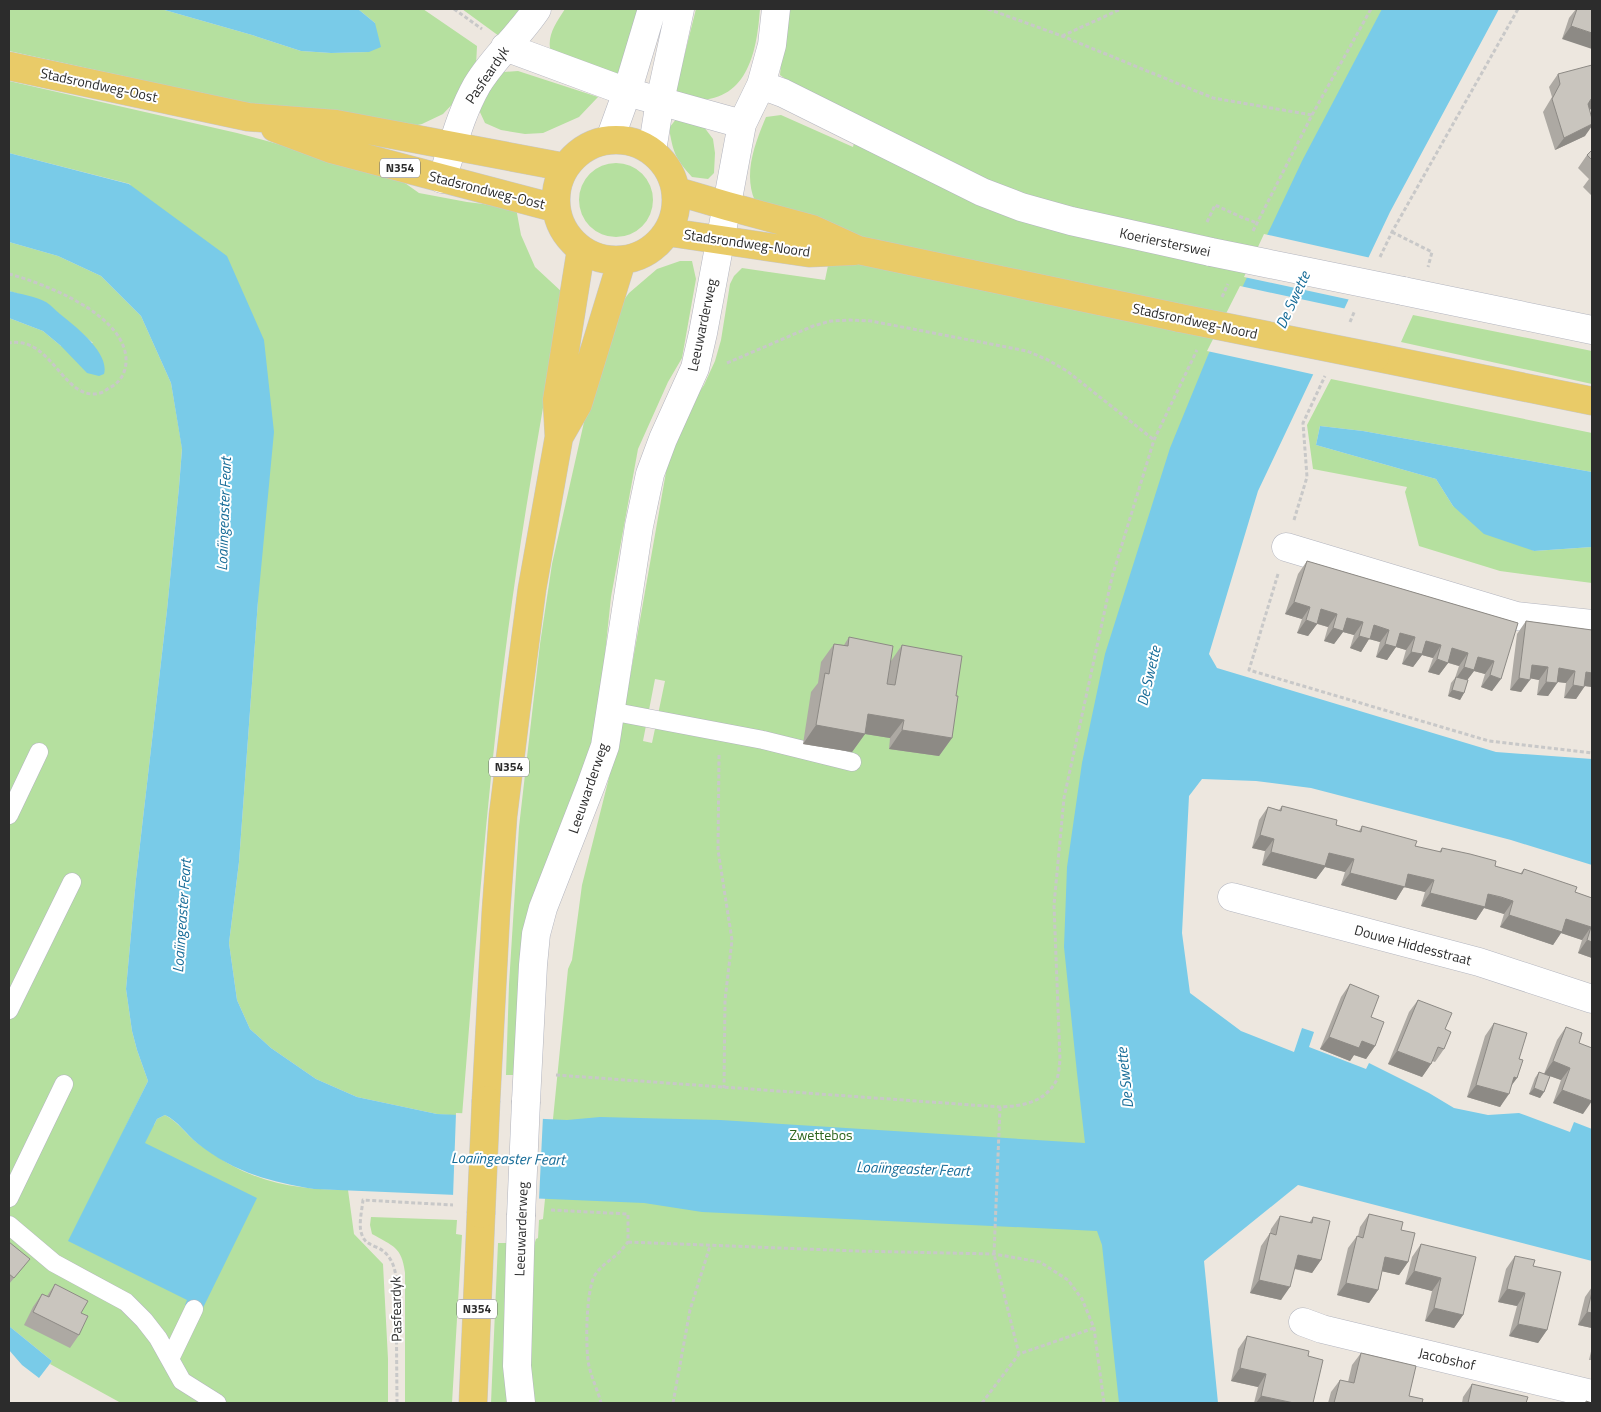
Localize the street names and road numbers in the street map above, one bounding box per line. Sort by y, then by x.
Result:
street label: Pasfeardyk [459,41,514,108]
street label: Stadsrondweg-Oost [39,62,160,107]
road number: N354 [380,158,420,178]
street label: Stadsrondweg-Oost [427,165,548,214]
street label: Koeriersterswei [1118,222,1213,261]
street label: Stadsrondweg-Noord [683,223,812,262]
street label: Leeuwarderweg [681,276,722,373]
street label: Stadsrondweg-Noord [1131,297,1260,344]
street label: Leeuwarderweg [562,740,613,836]
road number: N354 [489,758,529,776]
street label: Douwe Hiddesstraat [1352,919,1474,970]
street label: Leeuwarderweg [508,1181,533,1277]
street label: Pasfeardyk [384,1276,407,1342]
road number: N354 [457,1300,497,1318]
street label: Jacobshof [1417,1342,1478,1375]

